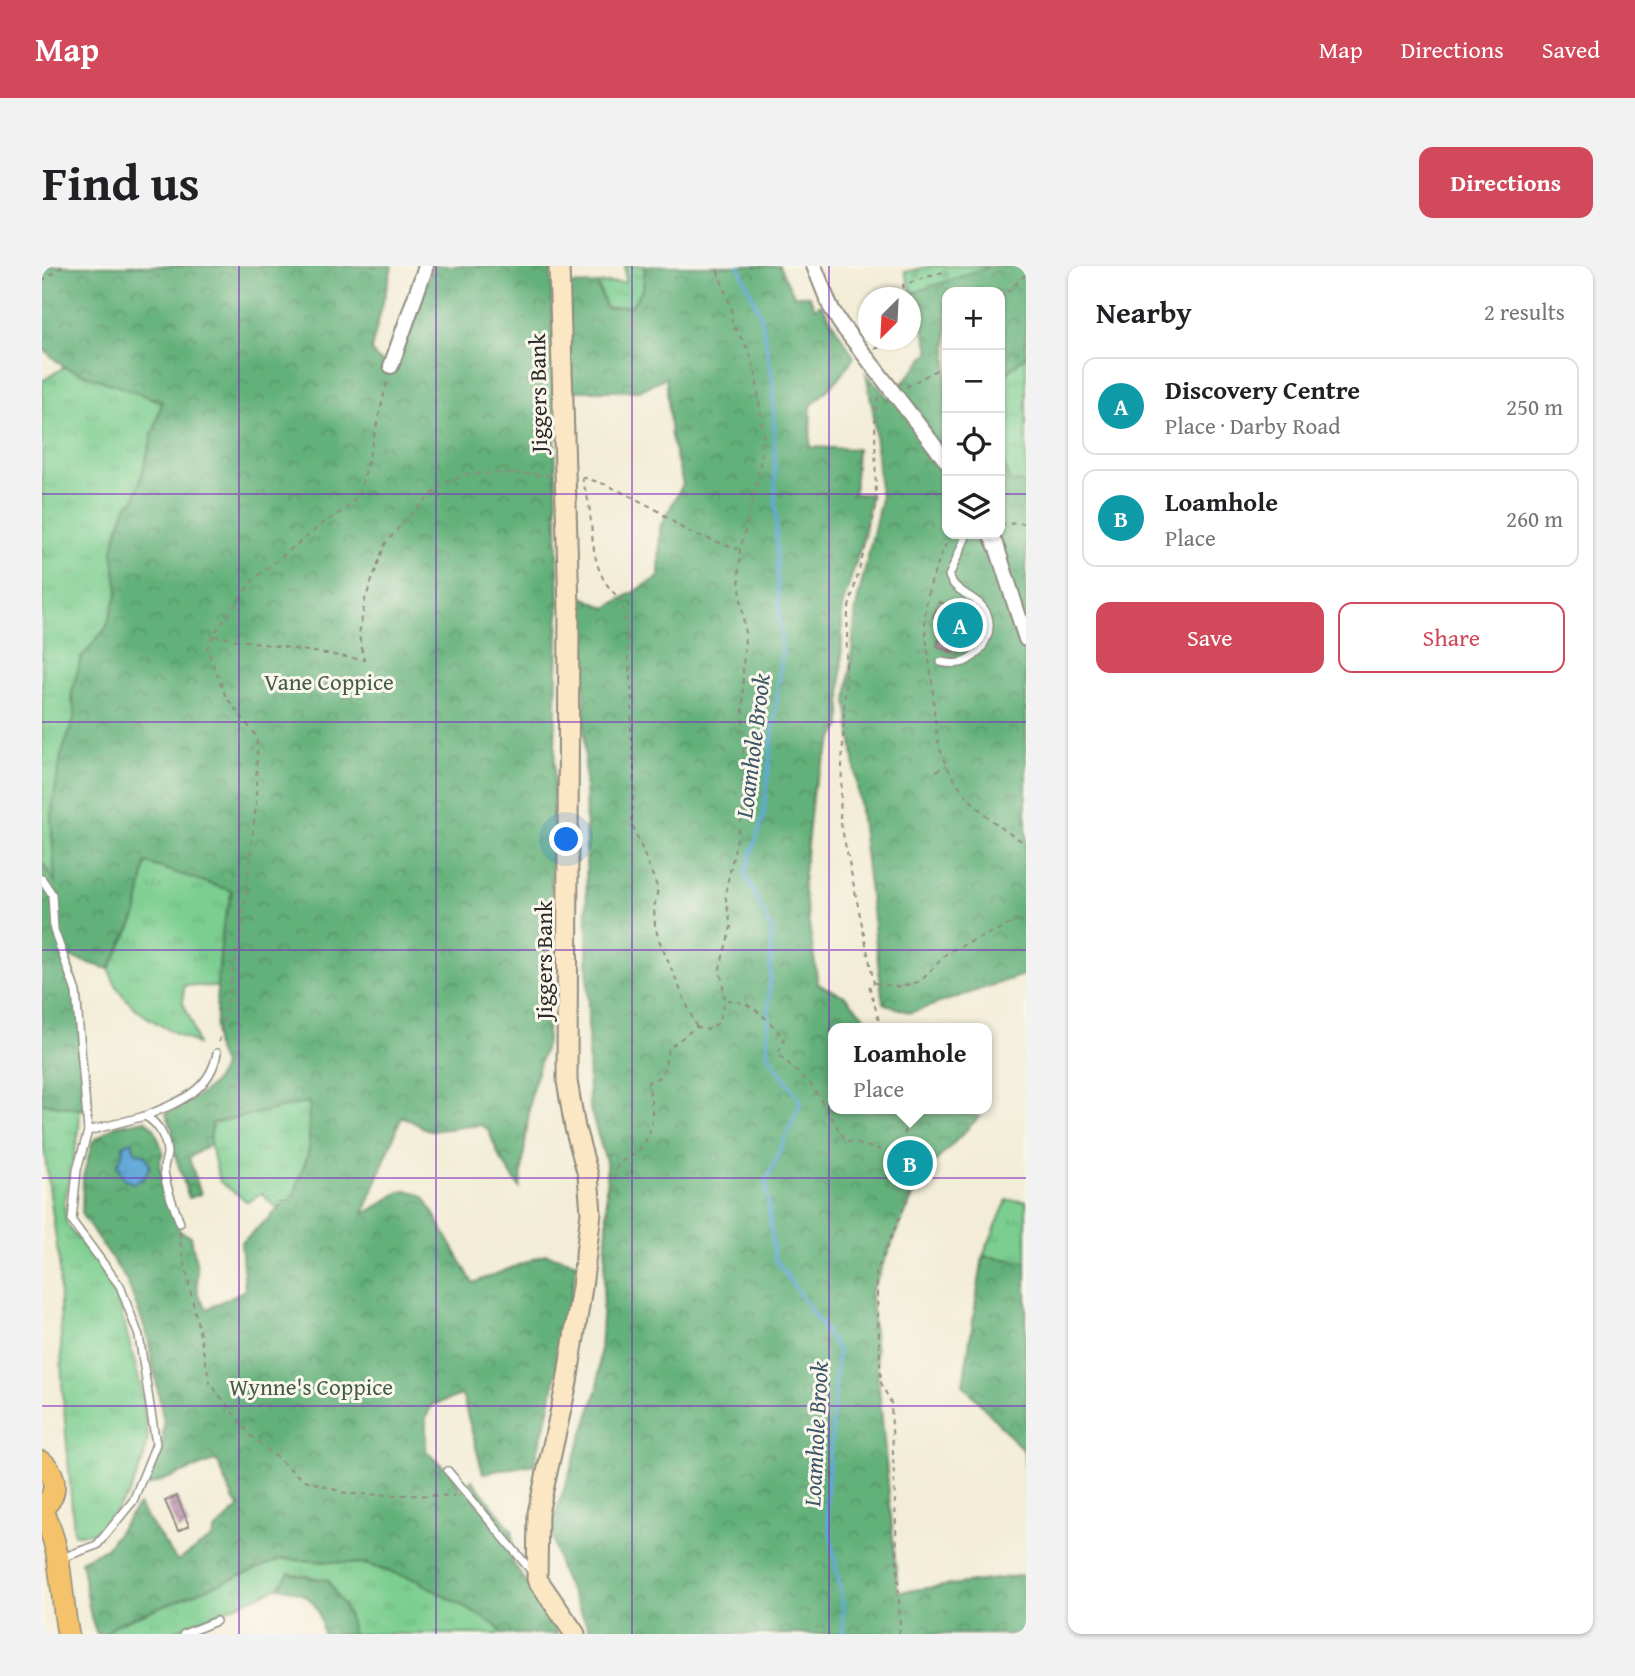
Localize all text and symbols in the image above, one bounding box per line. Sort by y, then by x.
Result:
text: Map [35,25,99,73]
text: Map [1319,32,1363,67]
text: Directions [1401,32,1504,67]
text: Saved [1542,32,1600,67]
text: Find us [42,146,200,218]
button: Directions [1419,147,1593,218]
north arrow [858,287,921,350]
map controls [942,287,1005,539]
button: + [942,287,1005,350]
text: Nearby [1096,290,1192,334]
text: 2 results [1484,295,1565,328]
street label: Jiggers Bank [520,333,555,456]
button: − [942,350,1005,413]
text: Discovery Centre [1165,370,1360,409]
text: A [1114,390,1128,423]
text: 250 m [1506,390,1563,423]
text: Place · Darby Road [1165,409,1341,442]
button: locate [942,413,1005,476]
button: layers [942,476,1005,539]
text: Loamhole [1165,482,1278,521]
text: B [1114,502,1128,535]
text: 260 m [1506,502,1563,535]
text: Place [1165,521,1216,554]
pin: A [937,599,983,651]
button: Save [1096,602,1324,673]
button: Share [1338,602,1565,673]
park label: Vane Coppice [264,665,394,698]
water label: Loamhole Brook [726,672,779,821]
your location [549,822,583,856]
street label: Jiggers Bank [527,900,560,1023]
popup [828,1023,992,1114]
text: Loamhole [853,1033,967,1072]
text: Place [853,1072,904,1105]
pin: B [887,1137,933,1189]
water label: Loamhole Brook [794,1360,837,1508]
park label: Wynne's Coppice [229,1370,393,1403]

